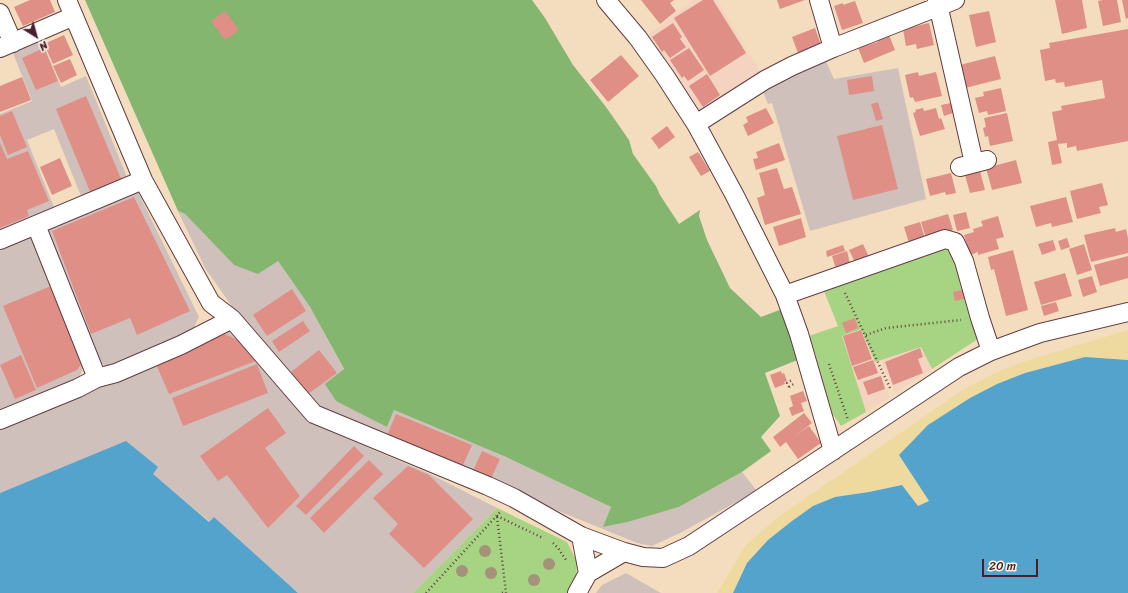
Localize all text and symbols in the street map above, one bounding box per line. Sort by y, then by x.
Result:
north arrow [16,16,56,56]
text: N [35,36,52,56]
scale bar [984,551,1040,577]
text: 20 m [989,555,1016,577]

